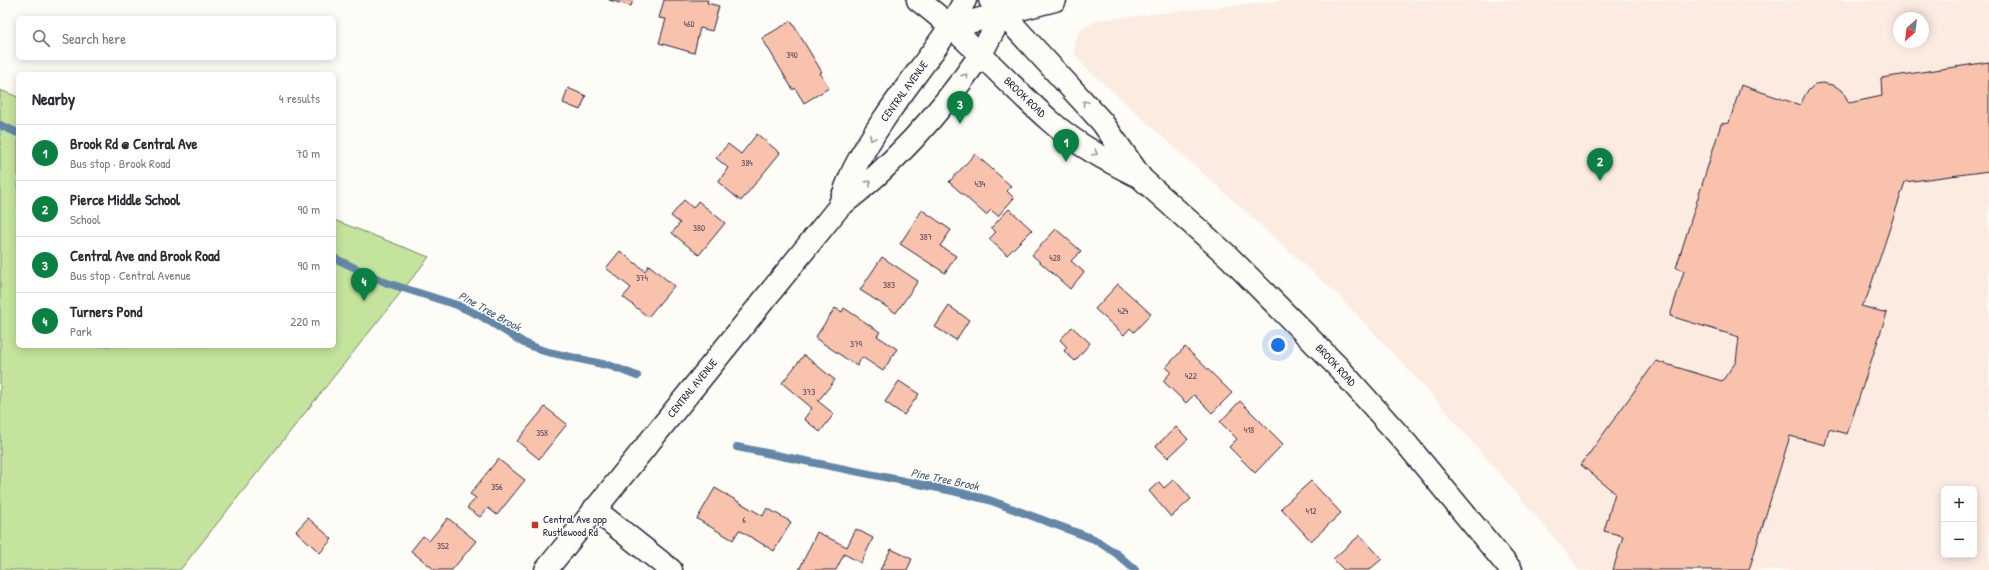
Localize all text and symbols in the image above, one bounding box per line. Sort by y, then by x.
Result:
north arrow [1893,12,1929,48]
search box [16,16,336,60]
house number: 460 [684,18,695,30]
icon: search [30,27,52,49]
text: Search here [62,28,126,49]
house number: 390 [786,49,798,61]
street label: CENTRAL AVENUE [877,58,931,124]
one-way arrow [960,74,967,81]
street label: BROOK ROAD [1001,74,1049,121]
text: Nearby [32,87,75,110]
text: 4 results [279,89,320,107]
pin: 3 [947,91,973,124]
one-way arrow [1082,100,1090,108]
pin: 1 [1053,129,1079,162]
text: Brook Rd @ Central Ave [70,133,197,154]
one-way arrow [869,134,876,141]
text: 1 [43,144,47,162]
text: 70 m [296,144,320,162]
one-way arrow [1091,148,1098,156]
pin: 2 [1587,148,1613,181]
text: Bus stop · Brook Road [70,154,170,172]
house number: 384 [741,157,753,169]
house number: 434 [975,178,986,190]
one-way arrow [865,181,872,188]
text: Pierce Middle School [70,189,180,210]
text: 2 [42,200,48,218]
text: 90 m [298,200,320,218]
text: School [70,210,100,228]
house number: 380 [693,222,705,234]
house number: 387 [920,231,933,243]
text: Central Ave and Brook Road [70,245,220,266]
house number: 428 [1049,252,1061,264]
text: 3 [42,256,48,274]
text: 90 m [298,256,320,274]
text: Bus stop · Central Avenue [70,266,191,284]
pin: 4 [351,268,377,301]
house number: 374 [636,272,649,284]
house number: 383 [883,279,895,291]
water label: Pine Tree Brook [456,287,525,336]
text: Turners Pond [70,301,142,322]
house number: 424 [1118,305,1129,317]
text: 4 [43,312,47,330]
text: 220 m [290,312,320,330]
text: Park [70,322,92,340]
your location [1268,335,1288,355]
house number: 379 [850,338,863,350]
street label: BROOK ROAD [1313,341,1360,390]
street label: CENTRAL AVENUE [664,355,720,420]
house number: 422 [1185,370,1198,382]
house number: 373 [803,386,815,398]
house number: 418 [1244,424,1254,436]
house number: 358 [536,427,548,439]
water label: Pine Tree Brook [909,463,982,495]
house number: 356 [491,481,503,493]
map controls [1941,486,1977,558]
button: + [1941,486,1977,522]
house number: 412 [1306,505,1317,517]
place label: Central Ave opp Rustlewood Rd [543,512,607,539]
house number: 6 [742,514,746,526]
marker: Central Ave opp Rustlewood Rd [530,520,540,530]
button: − [1941,522,1977,558]
house number: 352 [437,540,450,552]

